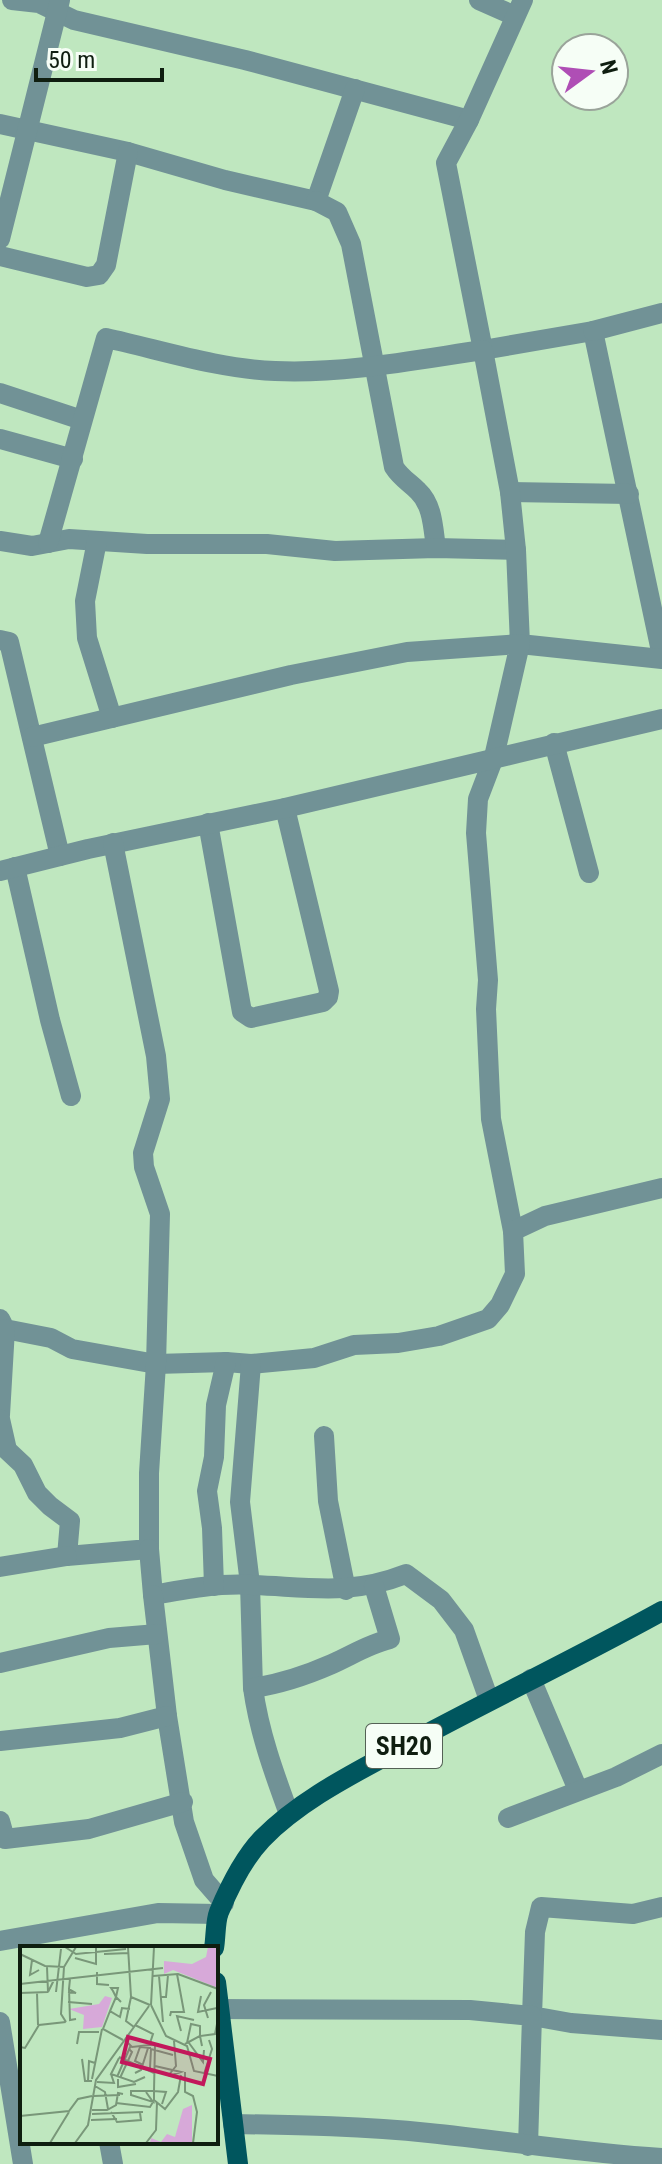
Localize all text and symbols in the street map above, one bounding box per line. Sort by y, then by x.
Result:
scale bar [36,32,162,82]
north arrow [550,32,630,112]
text: 50 m [48,46,95,74]
text: N [595,57,623,77]
road number: SH20 [366,1724,442,1768]
inset map [20,1946,218,2144]

